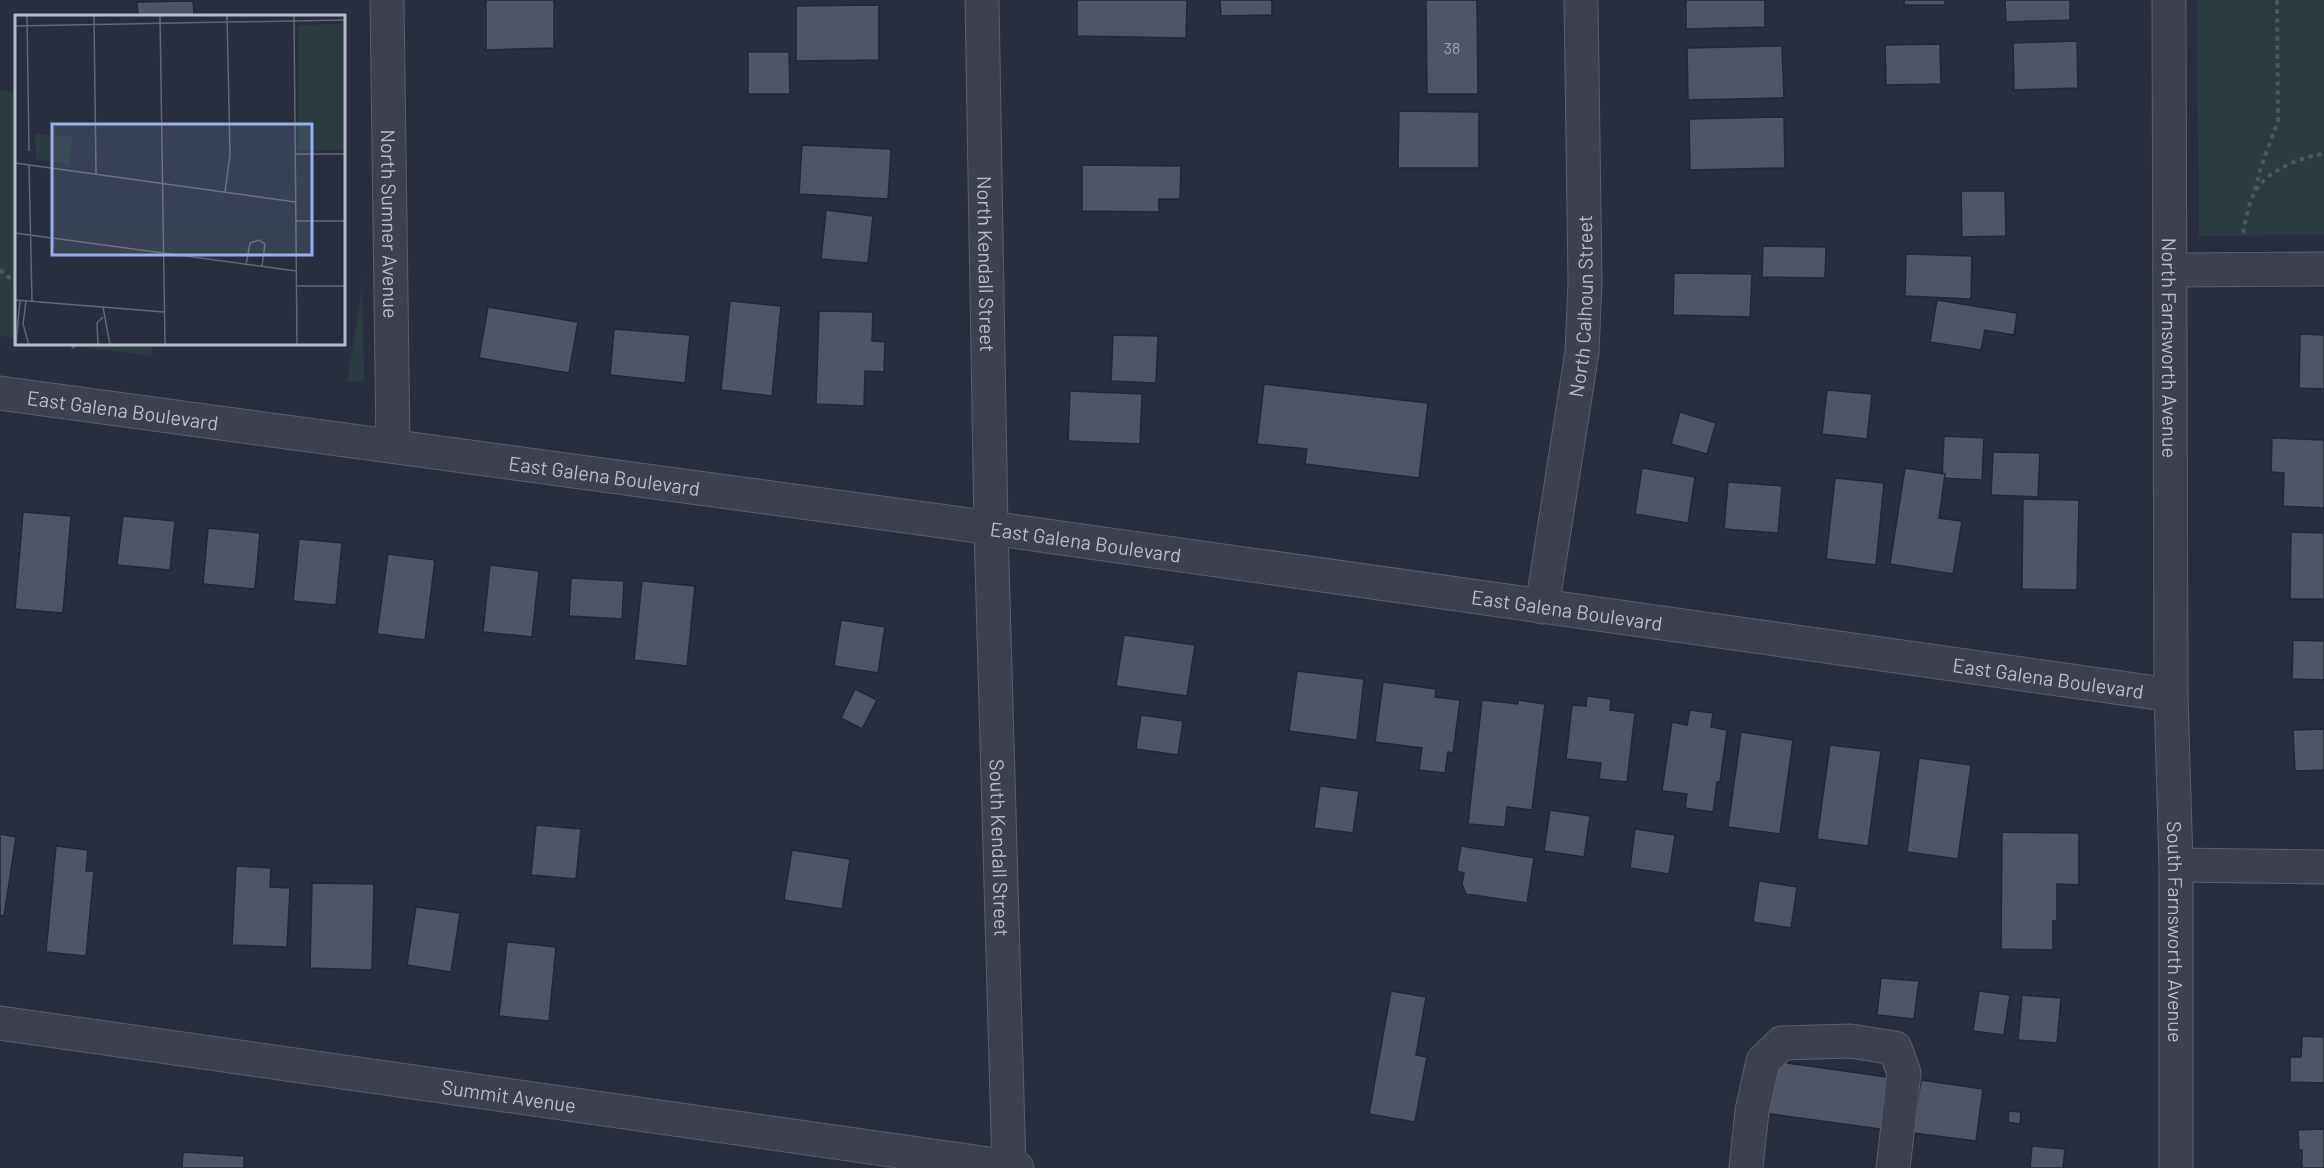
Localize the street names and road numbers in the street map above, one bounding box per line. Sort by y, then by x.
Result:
street label: North Sumner Avenue [377,129,403,319]
street label: North Kendall Street [973,176,1000,352]
street label: North Calhoun Street [1563,215,1597,399]
street label: North Farnsworth Avenue [2158,238,2182,458]
street label: East Galena Boulevard [26,385,220,435]
street label: East Galena Boulevard [507,450,702,500]
street label: East Galena Boulevard [989,516,1183,567]
street label: East Galena Boulevard [1470,584,1664,635]
street label: East Galena Boulevard [1951,652,2145,703]
street label: South Kendall Street [986,759,1014,937]
street label: South Farnsworth Avenue [2163,821,2188,1043]
street label: Summit Avenue [440,1074,578,1117]

